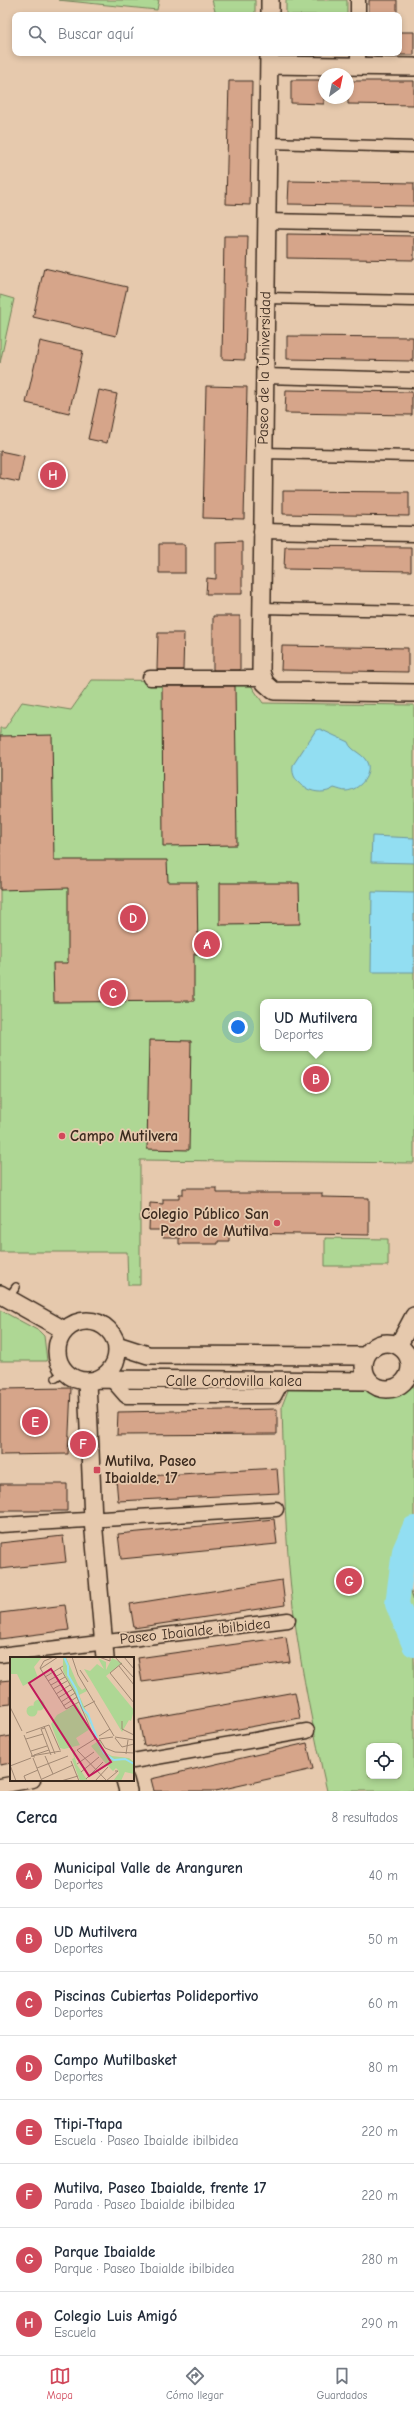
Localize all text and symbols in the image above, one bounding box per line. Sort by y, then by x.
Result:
search box [12,12,402,56]
icon: search [26,23,48,45]
text: Buscar aquí [58,25,134,43]
north arrow [318,68,354,104]
street label: Paseo de la Universidad [254,291,274,445]
pin: H [40,460,66,490]
pin: D [120,903,146,933]
pin: A [194,929,220,959]
pin: C [100,978,126,1008]
popup [260,999,372,1051]
text: UD Mutilvera [274,1009,358,1027]
your location [228,1017,248,1037]
text: Deportes [274,1027,323,1042]
pin: B [303,1064,329,1094]
place label: Campo Mutilvera [70,1127,178,1145]
marker: Campo Mutilvera [57,1131,67,1141]
place label: Colegio Público San Pedro de Mutilva [141,1205,269,1240]
marker: Colegio Público San Pedro de Mutilva [272,1218,282,1228]
street label: Calle Cordovilla kalea [166,1372,302,1390]
pin: E [22,1407,48,1437]
pin: F [70,1429,96,1459]
place label: Mutilva, Paseo Ibaialde, 17 [105,1452,197,1487]
marker: Mutilva, Paseo Ibaialde, 17 [92,1465,102,1475]
pin: G [336,1566,362,1596]
street label: Paseo Ibaialde ibilbidea [119,1614,271,1648]
inset map [10,1657,134,1781]
map controls [366,1743,402,1779]
button: locate [366,1743,402,1779]
text: Cerca [16,1808,58,1827]
text: 8 resultados [332,1810,398,1825]
text: Municipal Valle de Aranguren [54,1859,243,1877]
text: A [25,1868,33,1883]
text: 40 m [369,1868,398,1883]
text: Deportes [54,1877,103,1892]
text: UD Mutilvera [54,1923,137,1941]
text: B [25,1932,33,1947]
text: 50 m [368,1932,398,1947]
text: Deportes [54,1941,103,1956]
text: Piscinas Cubiertas Polideportivo [54,1987,259,2005]
text: C [25,1996,33,2011]
text: 60 m [368,1996,398,2011]
text: Deportes [54,2005,103,2020]
text: Campo Mutilbasket [54,2051,177,2069]
text: D [25,2060,33,2075]
text: 80 m [368,2060,398,2075]
text: Deportes [54,2069,103,2084]
text: Ttipi-Ttapa [54,2115,123,2133]
text: E [25,2124,33,2139]
text: 220 m [361,2124,398,2139]
text: Escuela · Paseo Ibaialde ibilbidea [54,2133,238,2148]
text: Mutilva, Paseo Ibaialde, frente 17 [54,2179,266,2197]
text: F [25,2188,33,2203]
text: 220 m [361,2188,398,2203]
text: Parada · Paseo Ibaialde ibilbidea [54,2197,235,2212]
text: Parque Ibaialde [54,2243,155,2261]
text: G [24,2252,34,2267]
text: 280 m [361,2252,398,2267]
text: Parque · Paseo Ibaialde ibilbidea [54,2261,235,2276]
text: Colegio Luis Amigó [54,2307,177,2325]
text: H [24,2316,34,2331]
text: 290 m [361,2316,398,2331]
text: Escuela [54,2325,96,2340]
tab: Mapa [47,2365,73,2402]
tab: Cómo llegar [166,2365,223,2402]
tab: Guardados [317,2365,367,2402]

